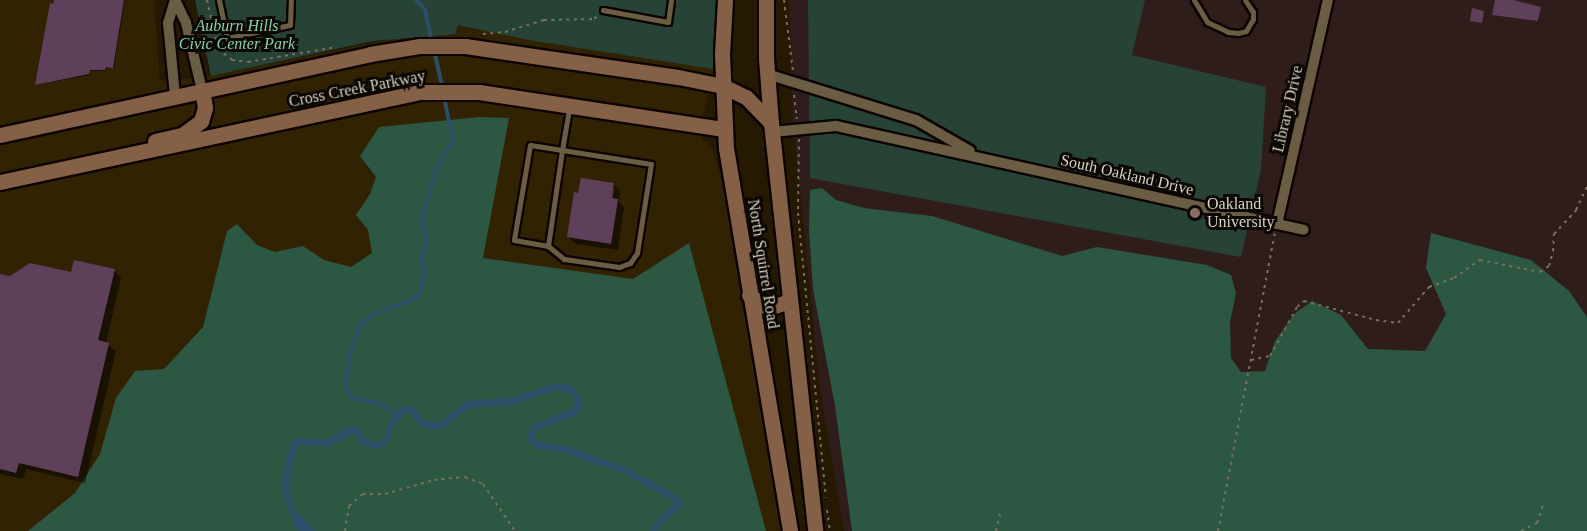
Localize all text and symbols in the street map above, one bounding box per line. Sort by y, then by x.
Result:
park label: Auburn Hills Civic Center Park [179,16,295,54]
street label: Library Drive [1269,64,1307,154]
street label: Cross Creek Parkway [287,66,427,112]
street label: South Oakland Drive [1059,150,1195,200]
place label: Oakland University [1207,194,1275,232]
street label: North Squirrel Road [743,198,783,330]
marker: Oakland University [1188,206,1202,220]

